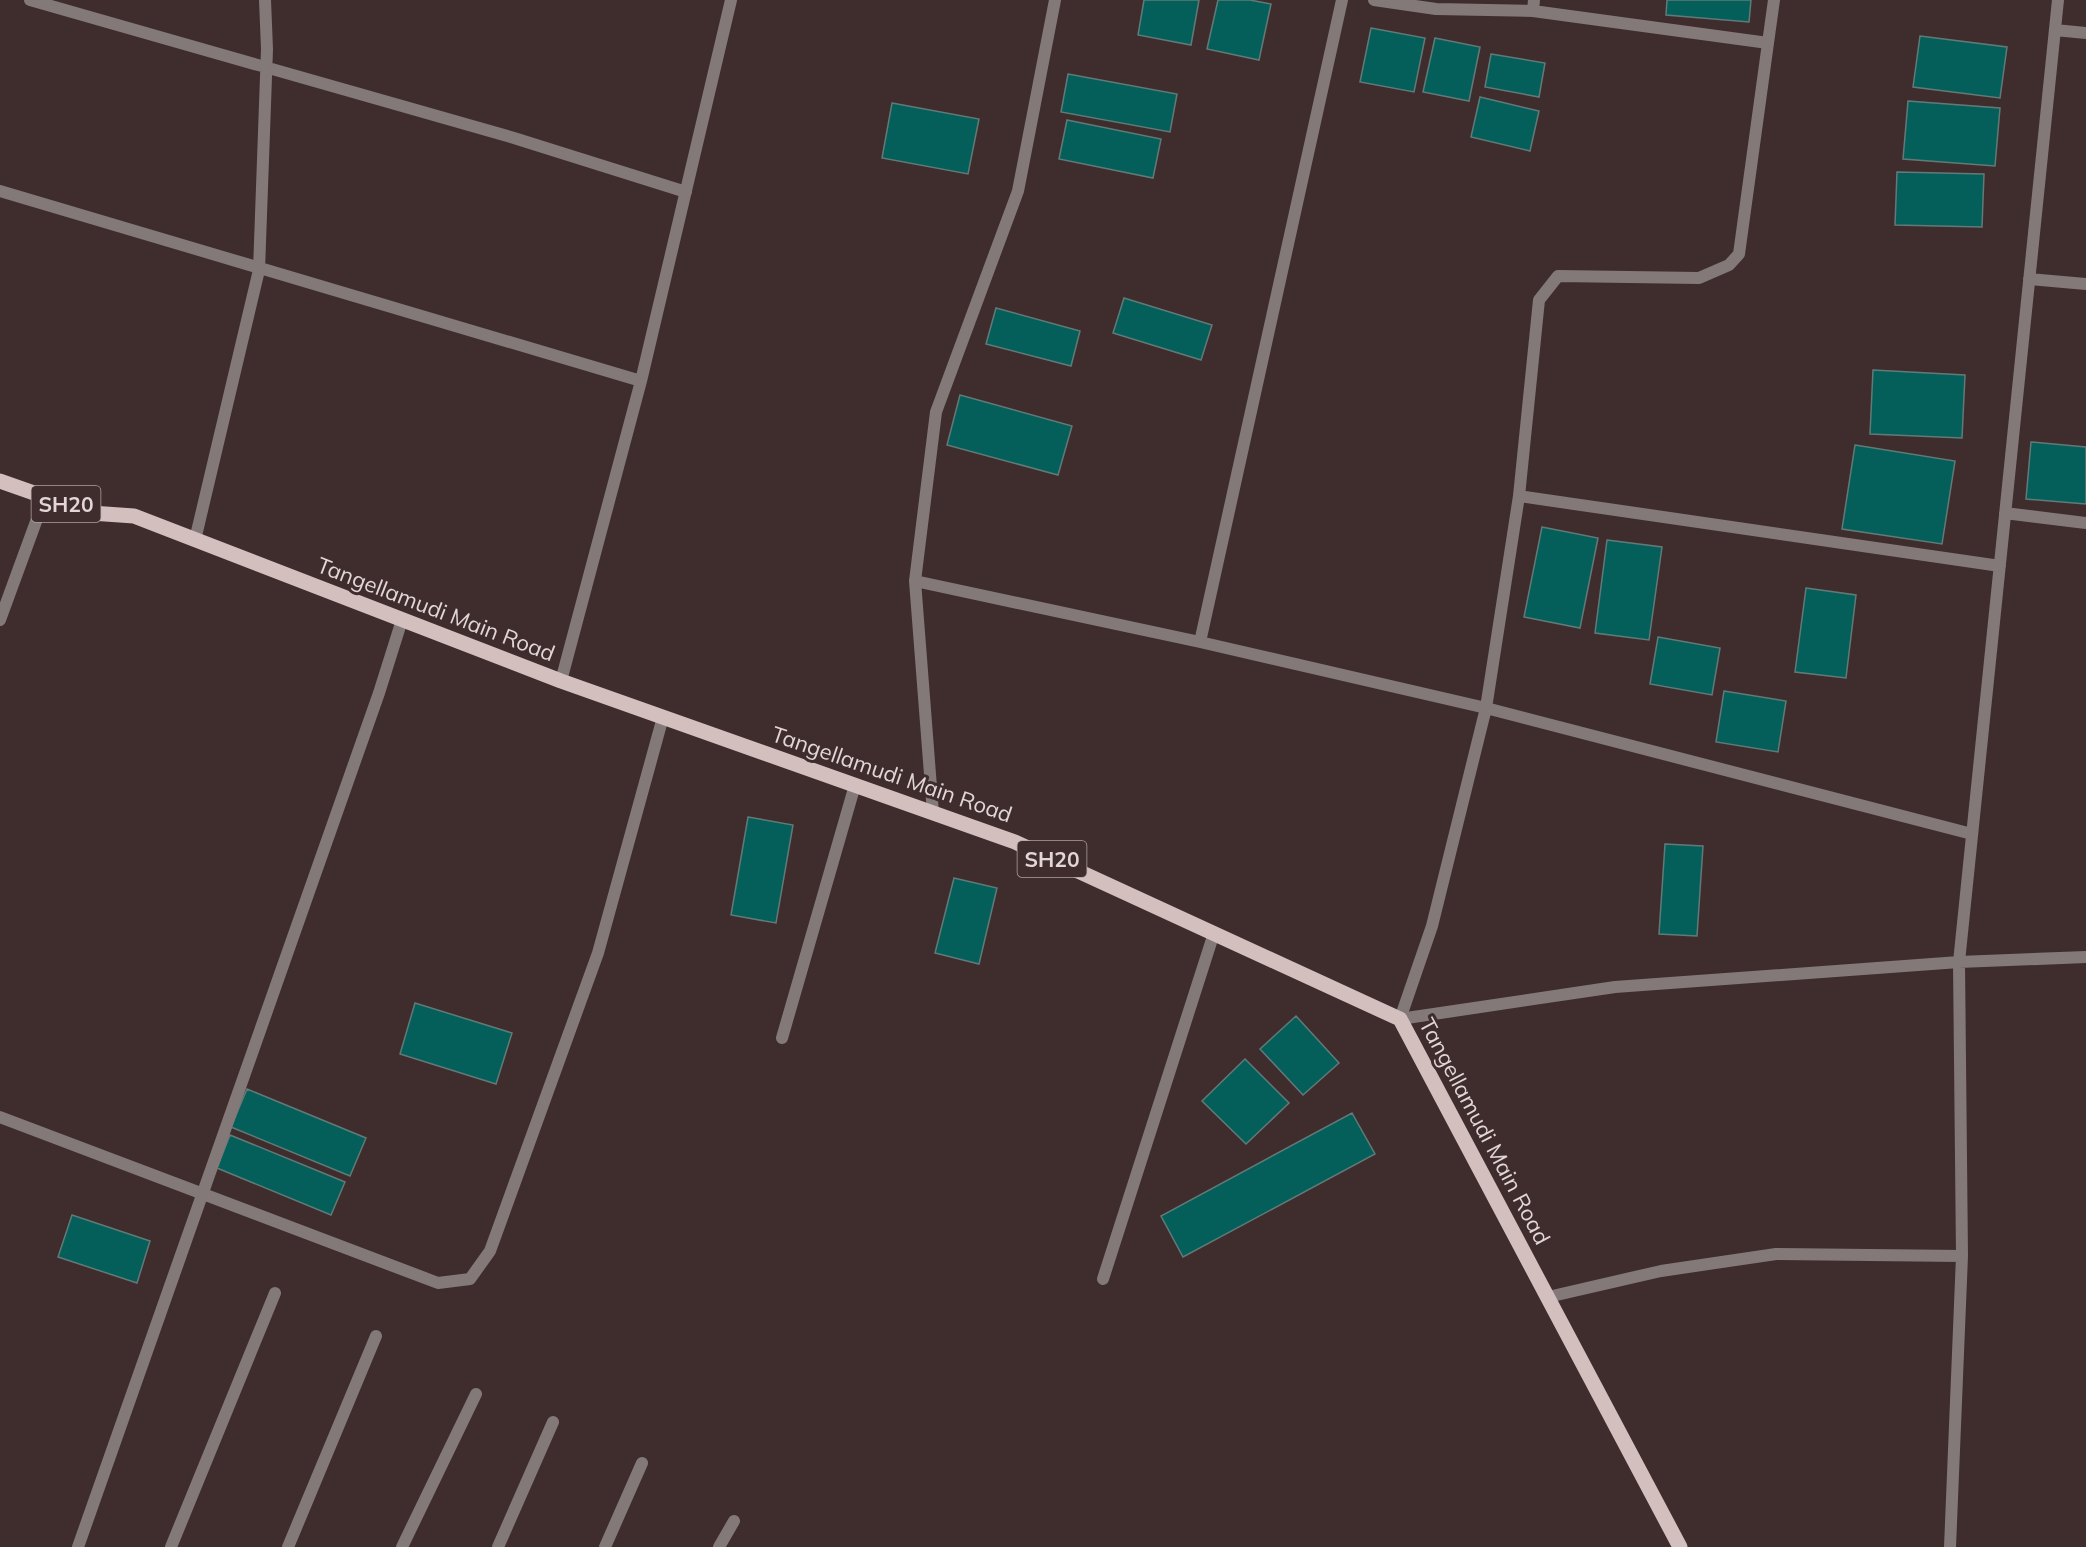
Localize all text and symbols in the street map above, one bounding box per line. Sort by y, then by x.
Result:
road number: SH20 [32,486,100,522]
street label: Tangellamudi Main Road [313,551,559,667]
street label: Tangellamudi Main Road [768,720,1016,828]
road number: SH20 [1018,841,1086,877]
street label: Tangellamudi Main Road [1413,1013,1557,1249]

